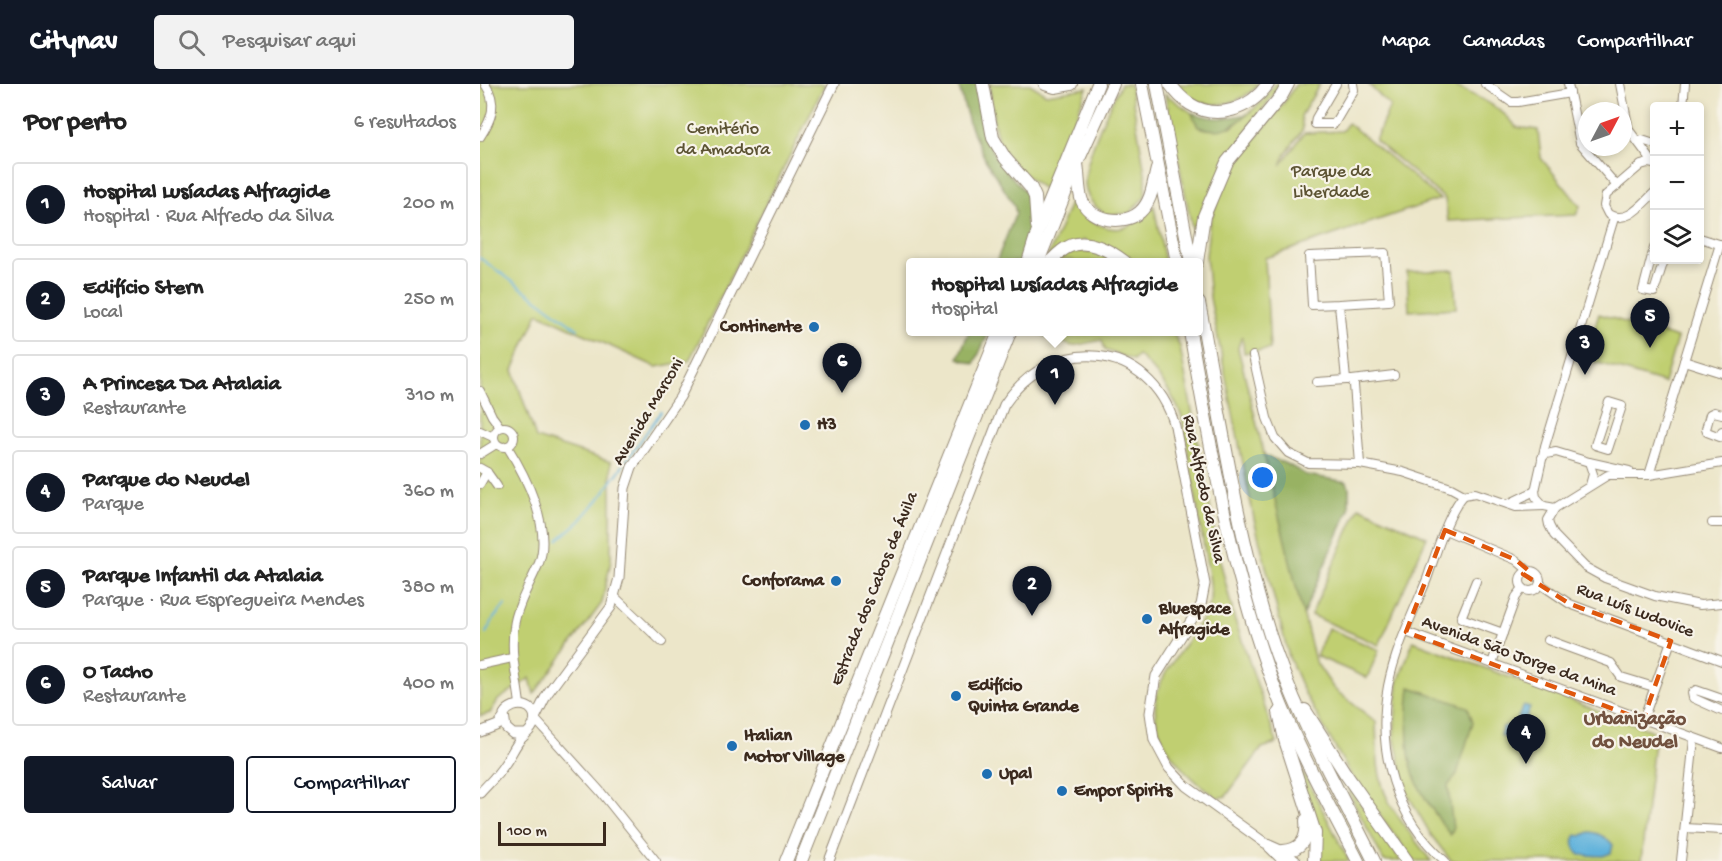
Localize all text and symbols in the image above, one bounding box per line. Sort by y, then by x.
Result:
search box [154,15,574,69]
text: Citynav [30,26,118,59]
icon: search [175,26,208,59]
text: Pesquisar aqui [223,29,356,55]
text: Mapa [1382,30,1430,55]
text: Camadas [1463,30,1544,55]
text: Compartilhar [1577,30,1692,55]
north arrow [1578,102,1632,156]
map controls [1650,102,1704,264]
button: + [1650,102,1704,156]
text: Por perto [24,108,127,139]
text: 6 resultados [354,112,456,135]
park label: Cemitério da Amadora [676,119,771,161]
button: − [1650,156,1704,210]
park label: Parque da Liberdade [1290,162,1372,204]
text: Hospital Lusíadas Alfragide [83,180,330,206]
text: 1 [41,193,50,216]
text: 200 m [403,193,454,216]
text: Hospital · Rua Alfredo da Silva [83,206,334,229]
button: layers [1650,210,1704,264]
popup [906,258,1203,336]
text: Hospital Lusíadas Alfragide [931,273,1178,299]
text: Edifício Stern [83,276,204,302]
text: 2 [41,289,50,312]
text: 250 m [403,289,454,312]
pin: 5 [1630,298,1670,348]
text: Hospital [931,299,998,322]
text: Local [83,302,123,325]
place label: Continente [719,317,803,338]
marker: Continente [807,320,821,334]
pin: 3 [1566,326,1604,375]
pin: 6 [822,344,862,393]
street label: Avenida Marconi [609,354,689,470]
pin: 1 [1036,356,1074,405]
text: A Princesa Da Atalaia [83,372,281,398]
text: 3 [40,385,51,408]
text: 310 m [405,385,454,408]
text: Restaurante [83,398,186,421]
street label: Rua Alfredo da Silva [1177,413,1229,566]
place label: H3 [817,415,837,436]
marker: H3 [798,418,812,432]
your location [1248,463,1277,492]
text: Parque do Neudel [83,468,250,494]
text: 4 [41,481,50,504]
text: 360 m [403,481,454,504]
street label: Estrada dos Cabos de Ávila [826,488,924,689]
text: Parque [83,494,144,517]
text: Parque Infantil da Atalaia [83,564,323,590]
pin: 2 [1012,566,1052,616]
place label: Conforama [741,571,825,592]
marker: Conforama [829,574,843,588]
text: 5 [40,577,51,600]
text: 380 m [402,577,454,600]
street label: Rua Luís Ludovice [1573,579,1697,643]
text: Parque · Rua Espregueira Mendes [83,590,364,613]
place label: Bluespace Alfragide [1158,599,1231,641]
marker: Bluespace Alfragide [1140,612,1154,626]
street label: Avenida São Jorge da Mina [1419,612,1620,702]
text: O Tacho [83,660,153,686]
text: 6 [40,673,51,696]
text: 400 m [403,673,454,696]
place label: Edifício Quinta Grande [968,676,1079,718]
text: Restaurante [83,686,186,709]
marker: Edifício Quinta Grande [949,689,963,703]
district label: Urbanização do Neudel [1584,709,1687,755]
pin: 4 [1506,714,1546,764]
place label: Italian Motor Village [744,726,845,768]
marker: Italian Motor Village [725,739,739,753]
button: Salvar [24,756,234,813]
button: Compartilhar [246,756,456,813]
place label: Upal [999,764,1032,785]
marker: Upal [980,767,994,781]
place label: Empor Spirits [1074,781,1174,802]
marker: Empor Spirits [1055,784,1069,798]
scale bar [498,819,606,846]
text: 100 m [507,823,547,842]

